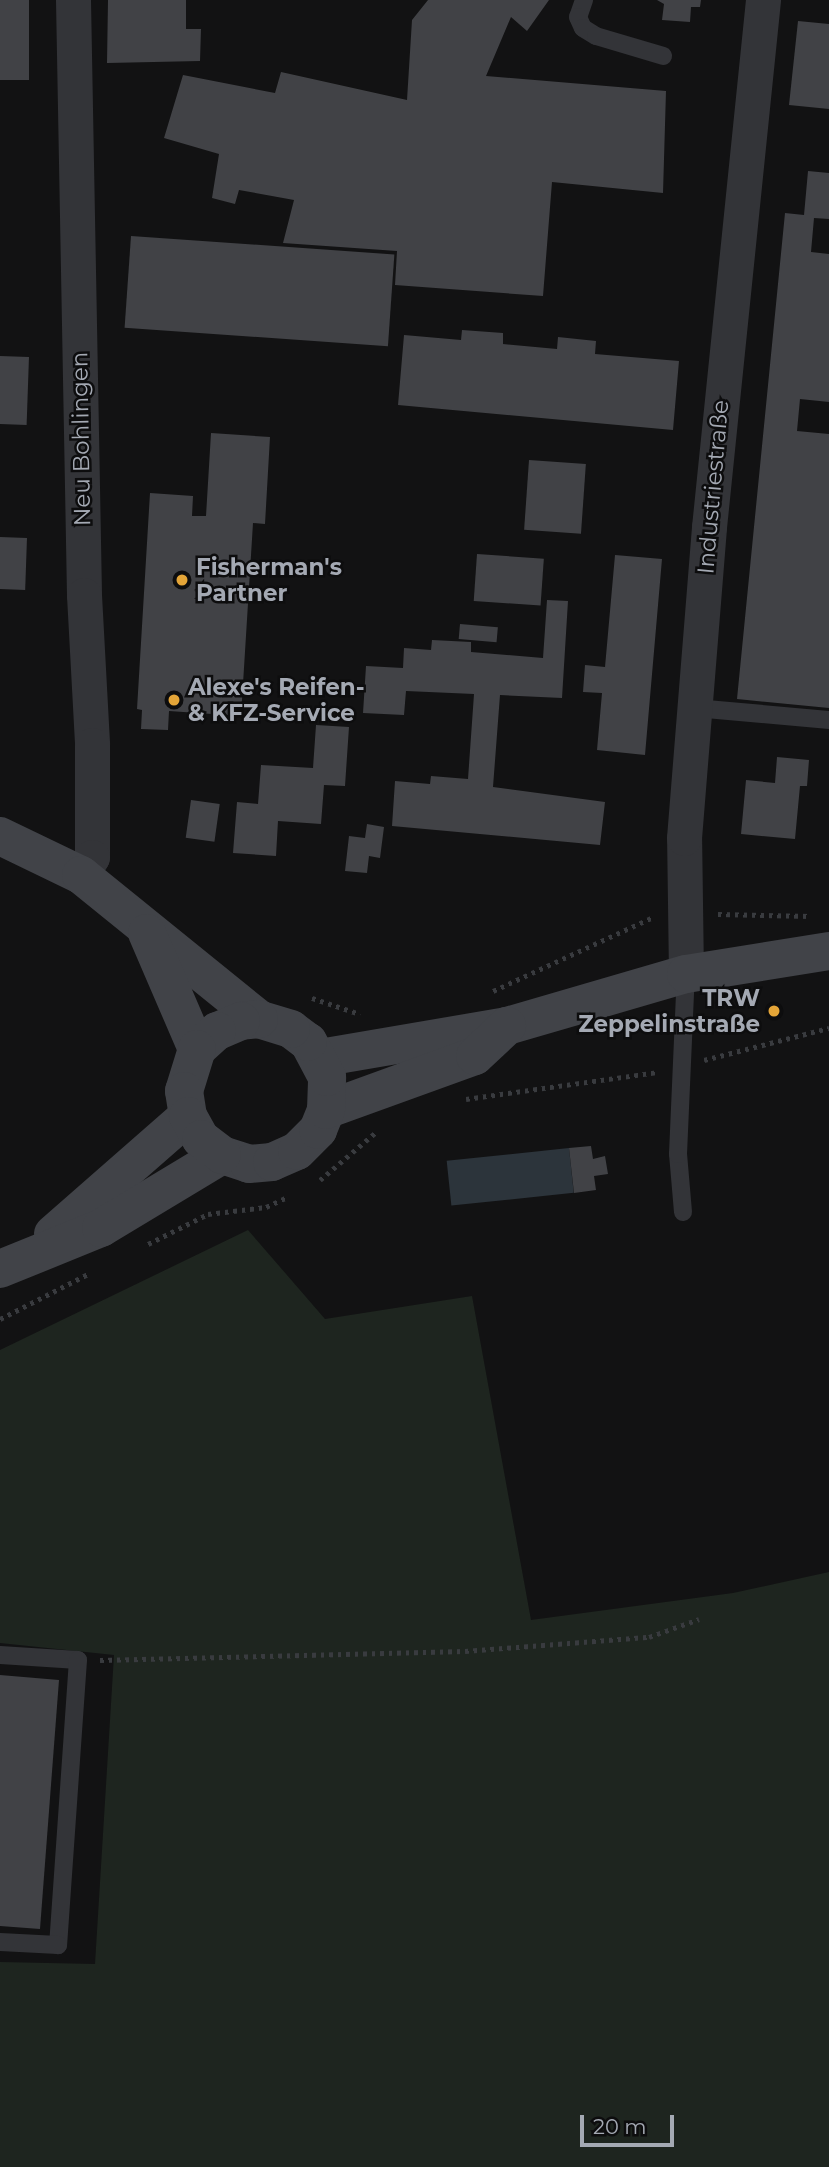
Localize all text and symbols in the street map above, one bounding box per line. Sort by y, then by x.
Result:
street label: Neu Bohlingen [66,352,96,526]
street label: Industriestraße [692,399,734,575]
place label: Fisherman's Partner [196,553,342,607]
marker: Fisherman's Partner [174,572,190,588]
place label: Alexe's Reifen- & KFZ-Service [188,673,365,727]
marker: Alexe's Reifen- & KFZ-Service [166,692,182,708]
place label: TRW Zeppelinstraße [578,984,760,1038]
marker: TRW Zeppelinstraße [766,1003,782,1019]
scale bar [584,2100,678,2144]
text: 20 m [593,2114,647,2139]

